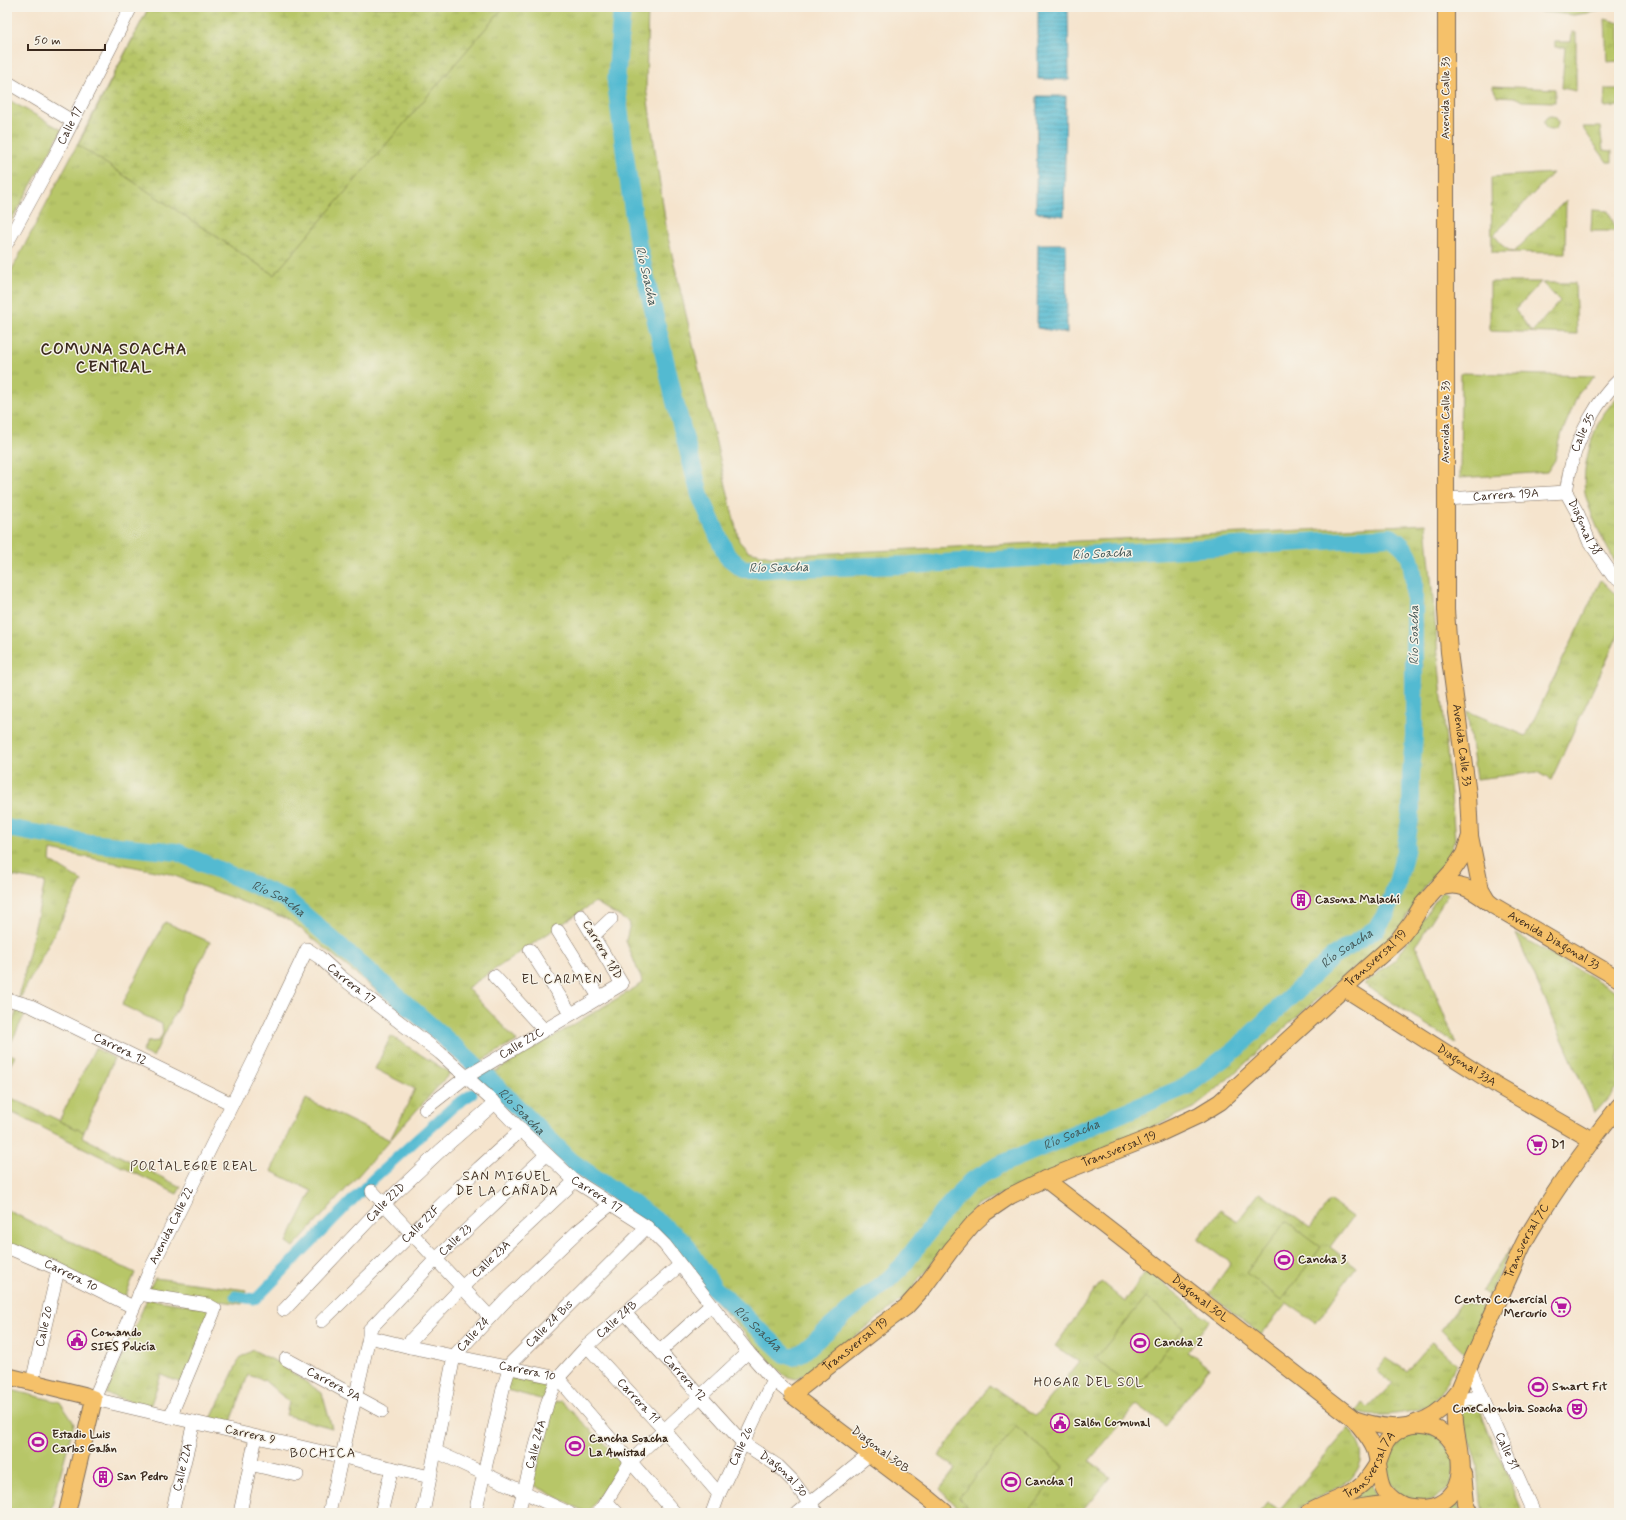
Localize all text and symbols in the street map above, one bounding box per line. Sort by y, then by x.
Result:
scale bar [28,26,105,52]
text: 50 m [34,33,61,49]
street label: Avenida Calle 33 [1438,57,1454,139]
street label: Calle 17 [54,104,87,148]
water label: Río Soacha [631,245,661,307]
district label: COMUNA SOACHA CENTRAL [41,339,187,378]
street label: Avenida Calle 33 [1438,381,1454,463]
street label: Calle 35 [1568,410,1599,454]
street label: Carrera 19A [1472,486,1540,505]
street label: Diagonal 38 [1564,497,1605,559]
water label: Río Soacha [1072,544,1133,564]
water label: Río Soacha [749,559,809,577]
water label: Río Soacha [1406,605,1423,665]
street label: Avenida Calle 33 [1448,703,1475,787]
water label: Río Soacha [249,877,310,921]
building icon: Casona Malachí [1290,889,1312,911]
place label: Casona Malachí [1315,892,1400,908]
street label: Avenida Diagonal 33 [1504,908,1602,974]
street label: Carrera 18D [578,918,626,982]
water label: Río Soacha [1317,924,1377,972]
street label: Transversal 19 [1342,926,1411,991]
street label: Carrera 17 [323,960,378,1008]
district label: EL CARMEN [521,971,603,988]
street label: Calle 22C [496,1024,548,1063]
street label: Carrera 12 [91,1030,149,1069]
street label: Diagonal 33A [1434,1041,1499,1091]
water label: Río Soacha [494,1084,549,1139]
water label: Río Soacha [1040,1115,1103,1154]
street label: Transversal 19 [1079,1128,1159,1172]
supermarket icon: D1 [1526,1134,1548,1156]
place label: D1 [1551,1137,1565,1153]
district label: PORTALEGRE REAL [130,1158,258,1175]
district label: SAN MIGUEL DE LA CAÑADA [456,1168,558,1200]
street label: Carrera 17 [568,1172,625,1217]
street label: Calle 22D [363,1180,409,1226]
street label: Avenida Calle 22 [146,1184,198,1267]
street label: Transversal 7C [1501,1200,1554,1281]
street label: Calle 22F [398,1202,443,1247]
street label: Calle 23 [435,1221,476,1260]
street label: Calle 23A [468,1237,514,1282]
sports icon: Cancha 3 [1273,1249,1295,1271]
place label: Cancha 3 [1298,1252,1347,1268]
street label: Carrera 10 [41,1256,100,1296]
street label: Diagonal 30L [1168,1272,1232,1327]
place label: Centro Comercial Mercurio [1454,1292,1547,1322]
supermarket icon: Centro Comercial Mercurio [1550,1296,1572,1318]
street label: Calle 24 Bis [522,1297,577,1352]
street label: Calle 24B [593,1297,641,1342]
water label: Río Soacha [730,1302,786,1356]
street label: Calle 20 [32,1304,57,1349]
street label: Calle 24 [453,1314,494,1356]
street label: Transversal 19 [820,1314,892,1376]
place label: Comando SIES Policía [91,1325,156,1355]
public building icon: Comando SIES Policía [66,1329,88,1351]
sports icon: Cancha 2 [1129,1332,1151,1354]
place label: Cancha 2 [1154,1335,1203,1351]
street label: Carrera 12 [659,1351,709,1405]
street label: Carrera 10 [497,1358,557,1385]
street label: Carrera 9A [303,1363,364,1406]
district label: HOGAR DEL SOL [1034,1374,1144,1391]
street label: Carrera 11 [613,1375,663,1427]
sports icon: Smart Fit [1527,1376,1549,1398]
place label: Smart Fit [1552,1379,1608,1395]
theatre icon: CineColombia Soacha [1566,1398,1588,1420]
place label: CineColombia Soacha [1452,1401,1563,1417]
public building icon: Salón Comunal [1049,1412,1071,1434]
place label: Salón Comunal [1074,1415,1150,1431]
street label: Calle 24A [522,1418,551,1471]
street label: Carrera 9 [223,1421,277,1449]
street label: Diagonal 30B [847,1423,913,1478]
street label: Calle 26 [725,1424,758,1469]
place label: Estadio Luis Carlos Galán [52,1427,117,1457]
street label: Transversal 7A [1341,1428,1399,1503]
street label: Calle 31 [1491,1430,1522,1472]
sports icon: Estadio Luis Carlos Galán [27,1431,49,1453]
place label: Cancha Soacha La Amistad [589,1431,668,1461]
sports icon: Cancha Soacha La Amistad [564,1435,586,1457]
street label: Calle 22A [169,1441,197,1493]
district label: BOCHICA [290,1445,356,1462]
street label: Diagonal 30 [756,1448,811,1501]
building icon: San Pedro [92,1466,114,1488]
place label: San Pedro [117,1469,169,1485]
sports icon: Cancha 1 [1000,1471,1022,1493]
place label: Cancha 1 [1025,1474,1073,1490]

